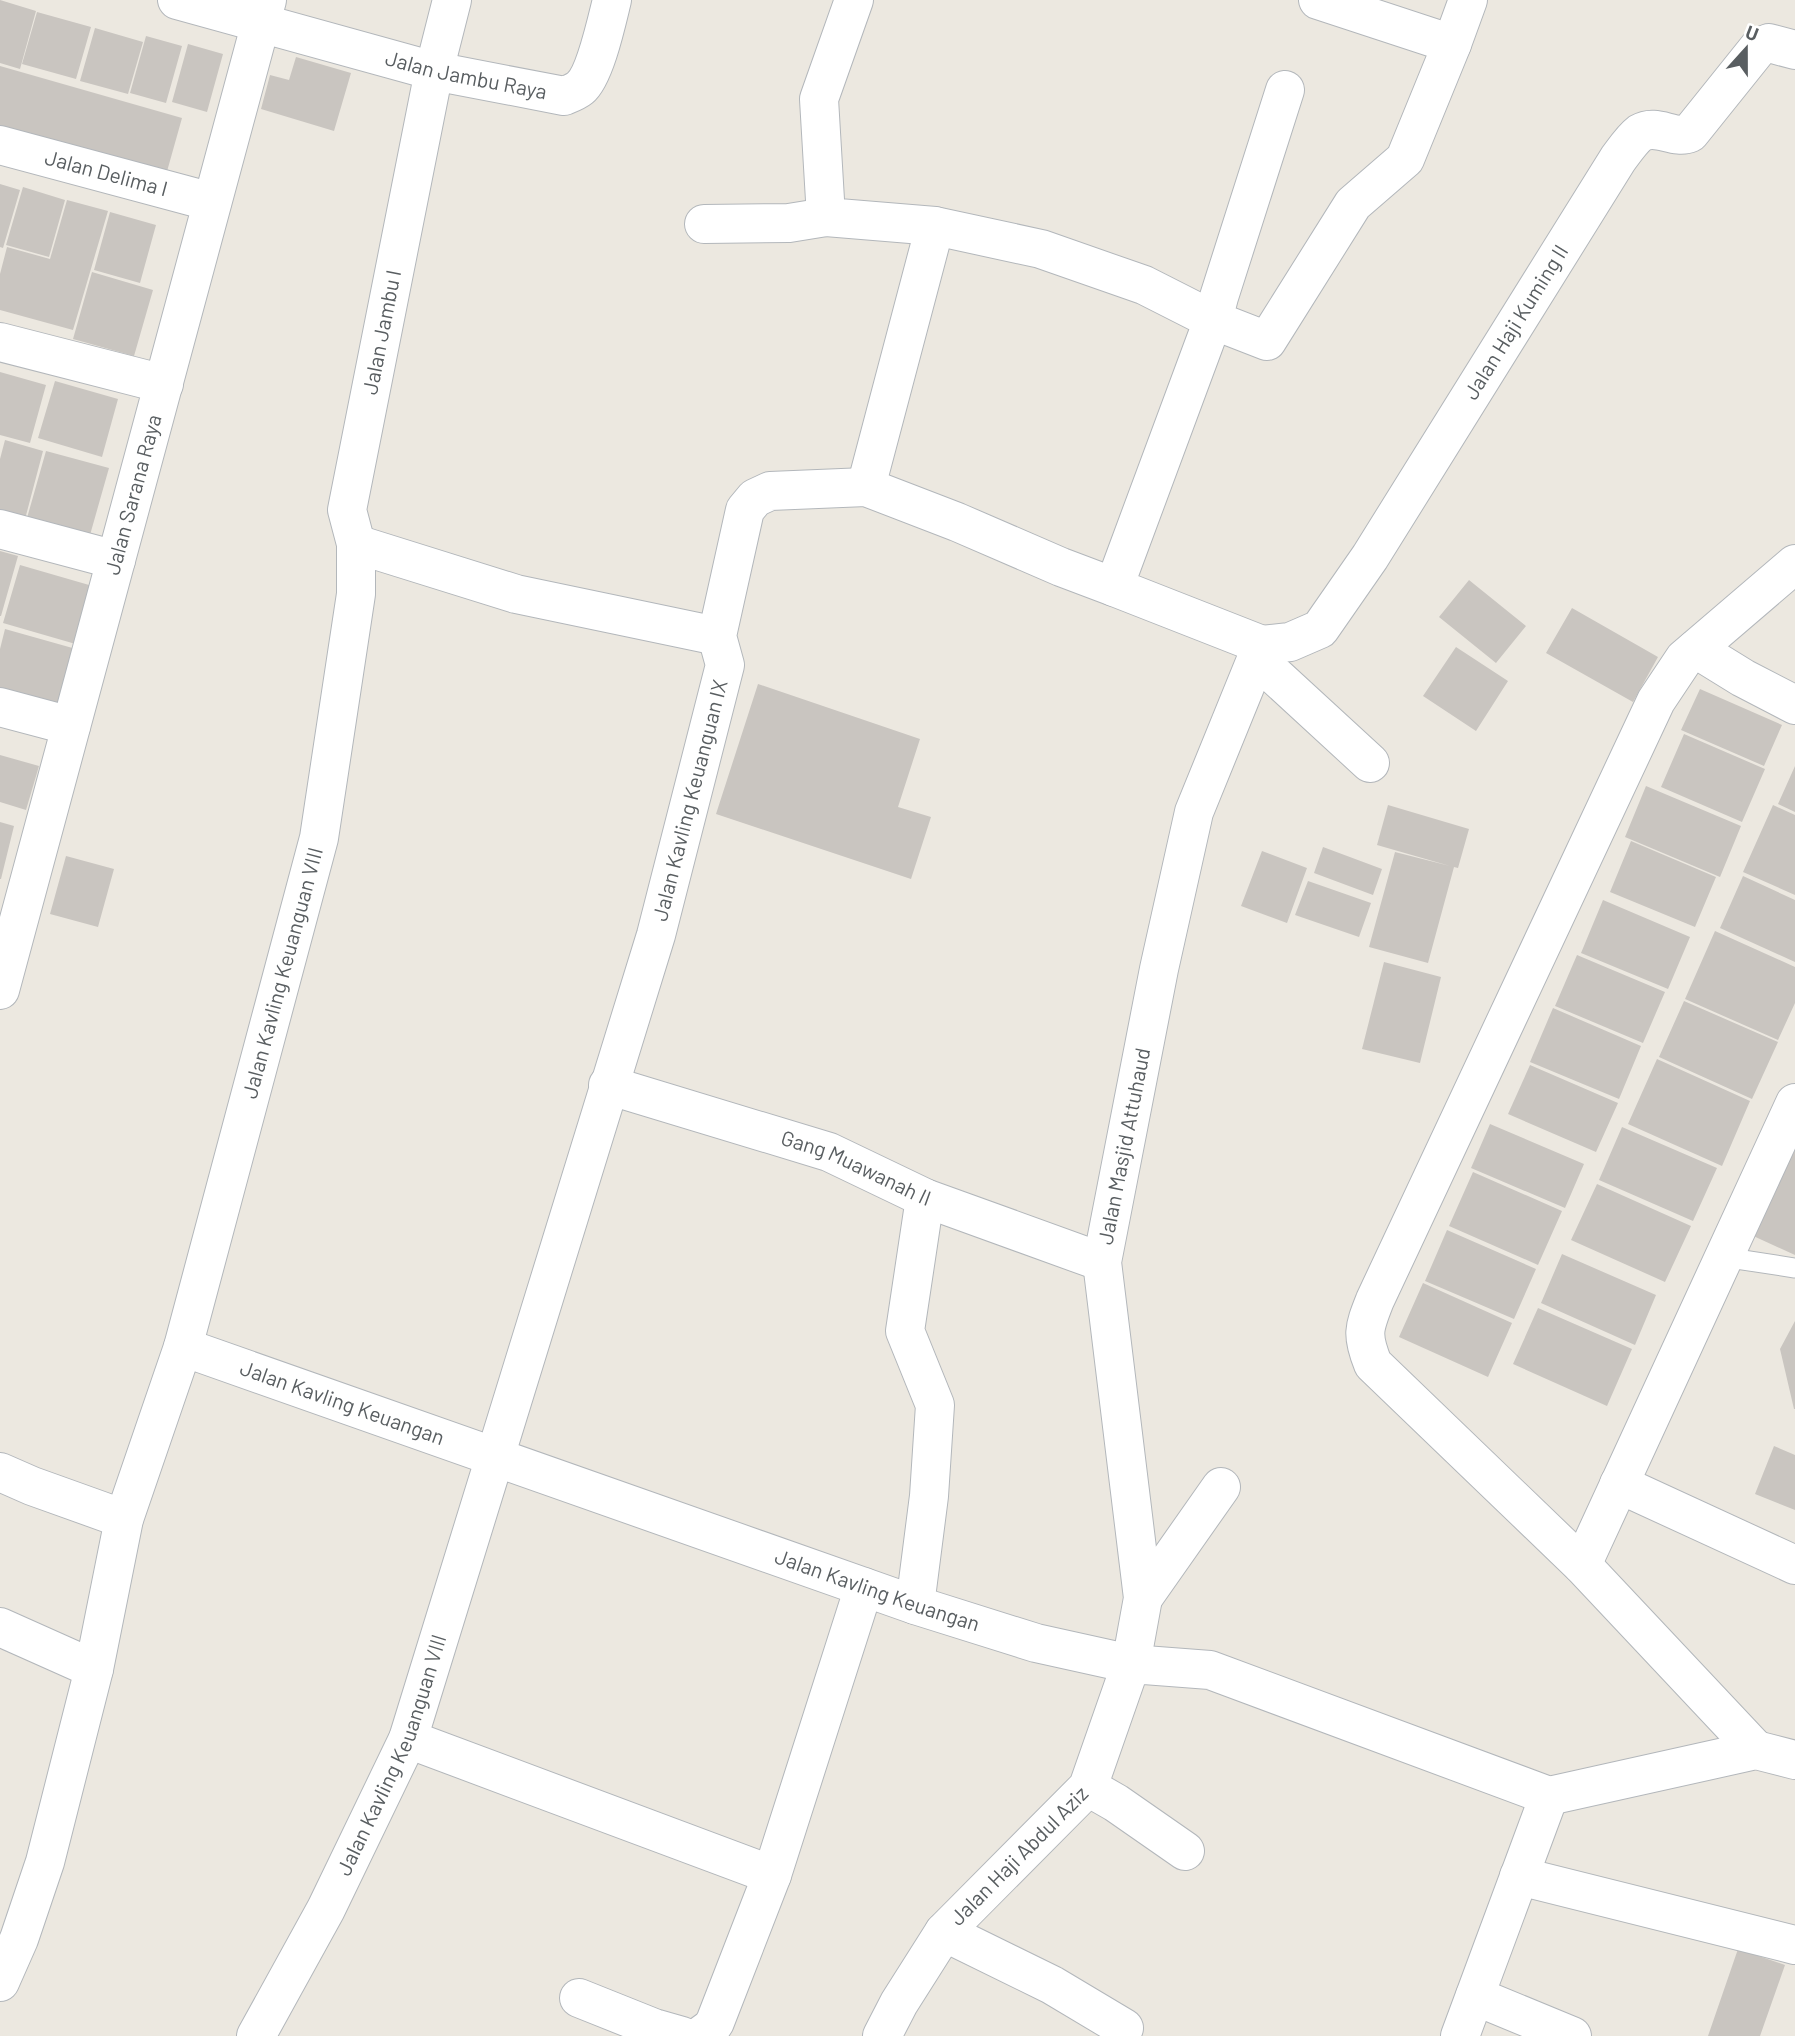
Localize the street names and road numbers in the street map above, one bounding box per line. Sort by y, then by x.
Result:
street label: Jalan Jambu Raya [383,44,549,103]
street label: Jalan Delima I [42,144,171,201]
street label: Jalan Haji Kuming II [1457,240,1573,404]
street label: Jalan Jambu I [356,267,405,396]
street label: Jalan Sarana Raya [99,411,166,577]
street label: Jalan Kavling Keuanguan IX [646,677,732,923]
street label: Jalan Kavling Keuanguan VIII [236,844,327,1101]
street label: Jalan Masjid Attuhaud [1092,1045,1154,1246]
street label: Gang Muawanah II [778,1124,935,1210]
street label: Jalan Kavling Keuangan [237,1354,448,1449]
street label: Jalan Kavling Keuangan [772,1543,983,1636]
street label: Jalan Kavling Keuanguan VIII [330,1631,451,1879]
street label: Jalan Haji Abdul Aziz [944,1780,1093,1930]

